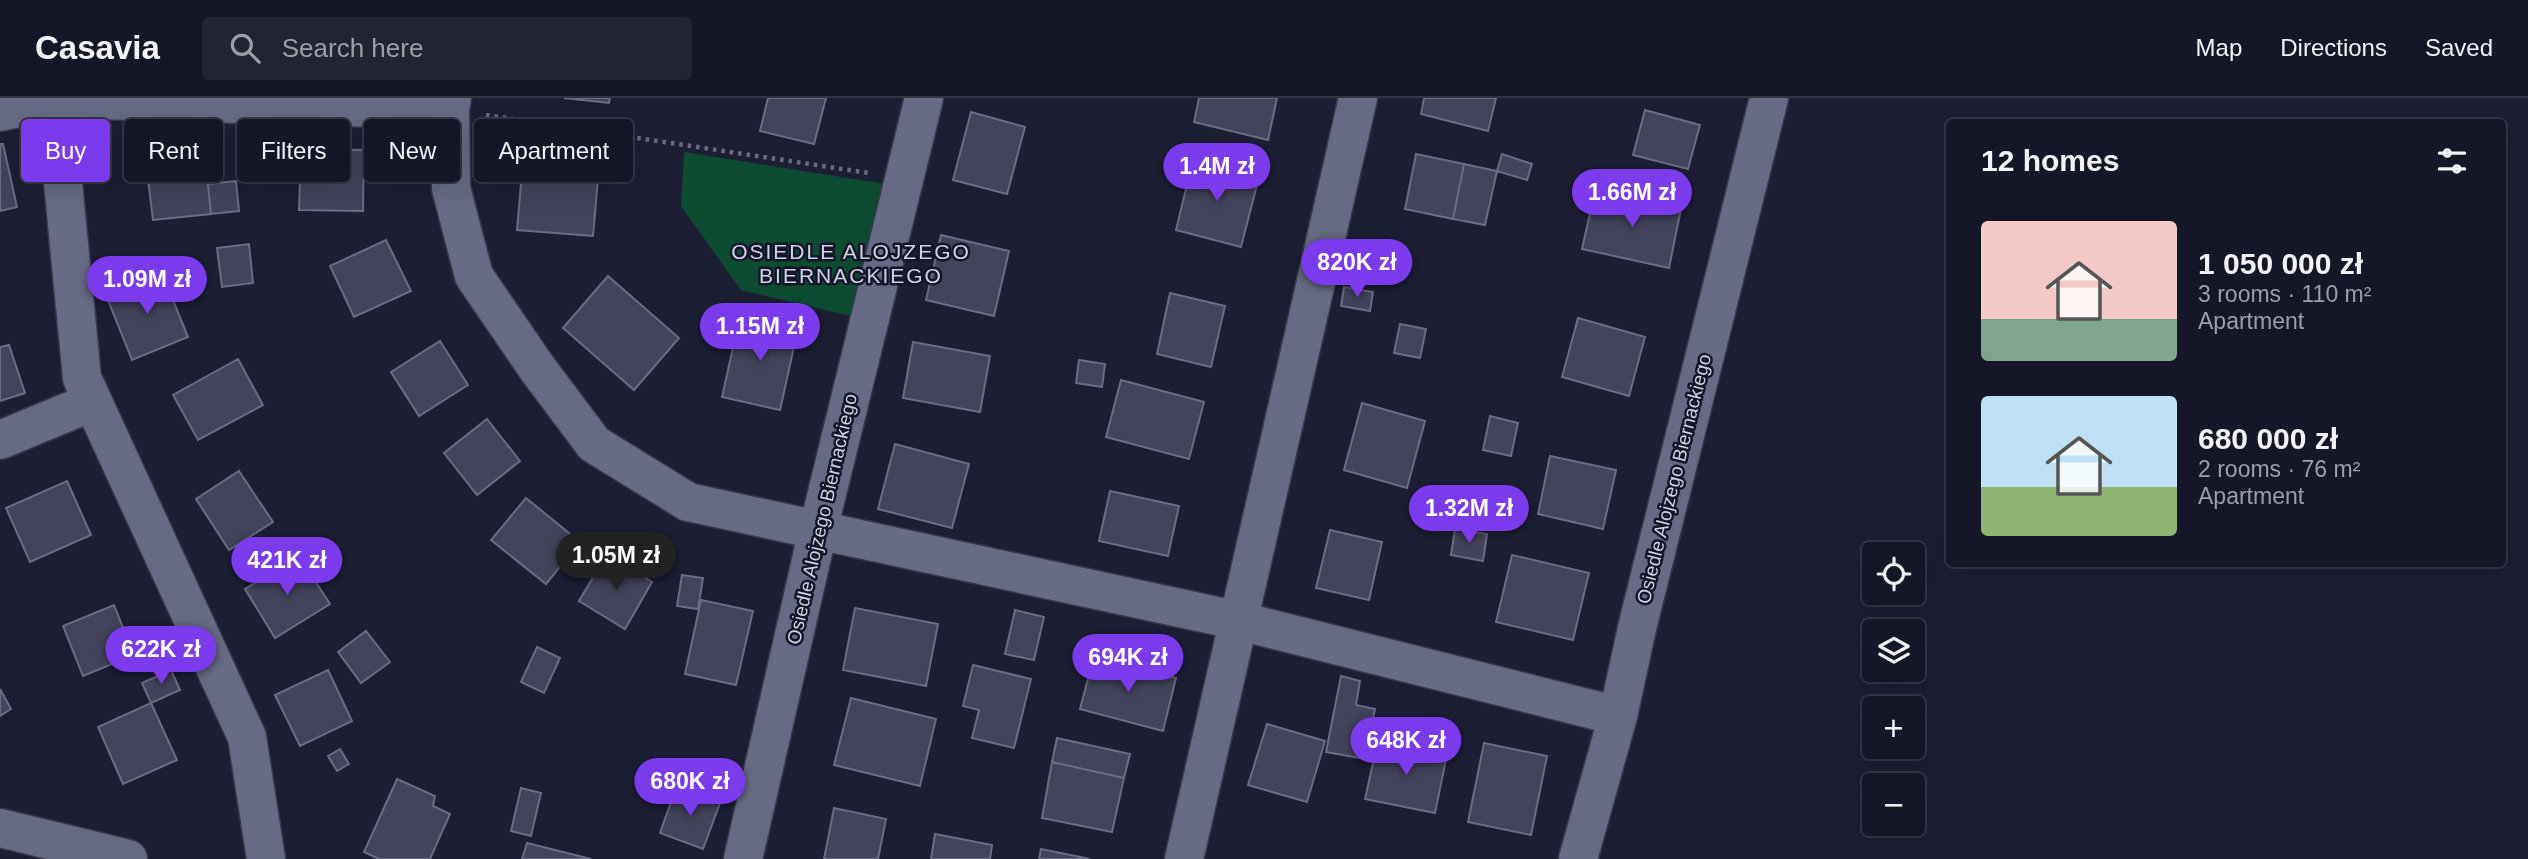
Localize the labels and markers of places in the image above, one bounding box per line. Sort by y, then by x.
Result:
pin: 1.4M zł [1152,144,1282,203]
pin: 1.66M zł [1560,170,1704,229]
pin: 820K zł [1292,240,1422,299]
pin: 1.09M zł [75,256,219,316]
pin: 1.15M zł [688,303,832,363]
pin: 1.32M zł [1397,486,1541,545]
pin: 1.05M zł [544,532,688,592]
pin: 421K zł [222,538,352,597]
pin: 622K zł [96,626,226,686]
pin: 694K zł [1063,634,1193,694]
pin: 648K zł [1341,718,1471,777]
pin: 680K zł [625,758,755,818]

